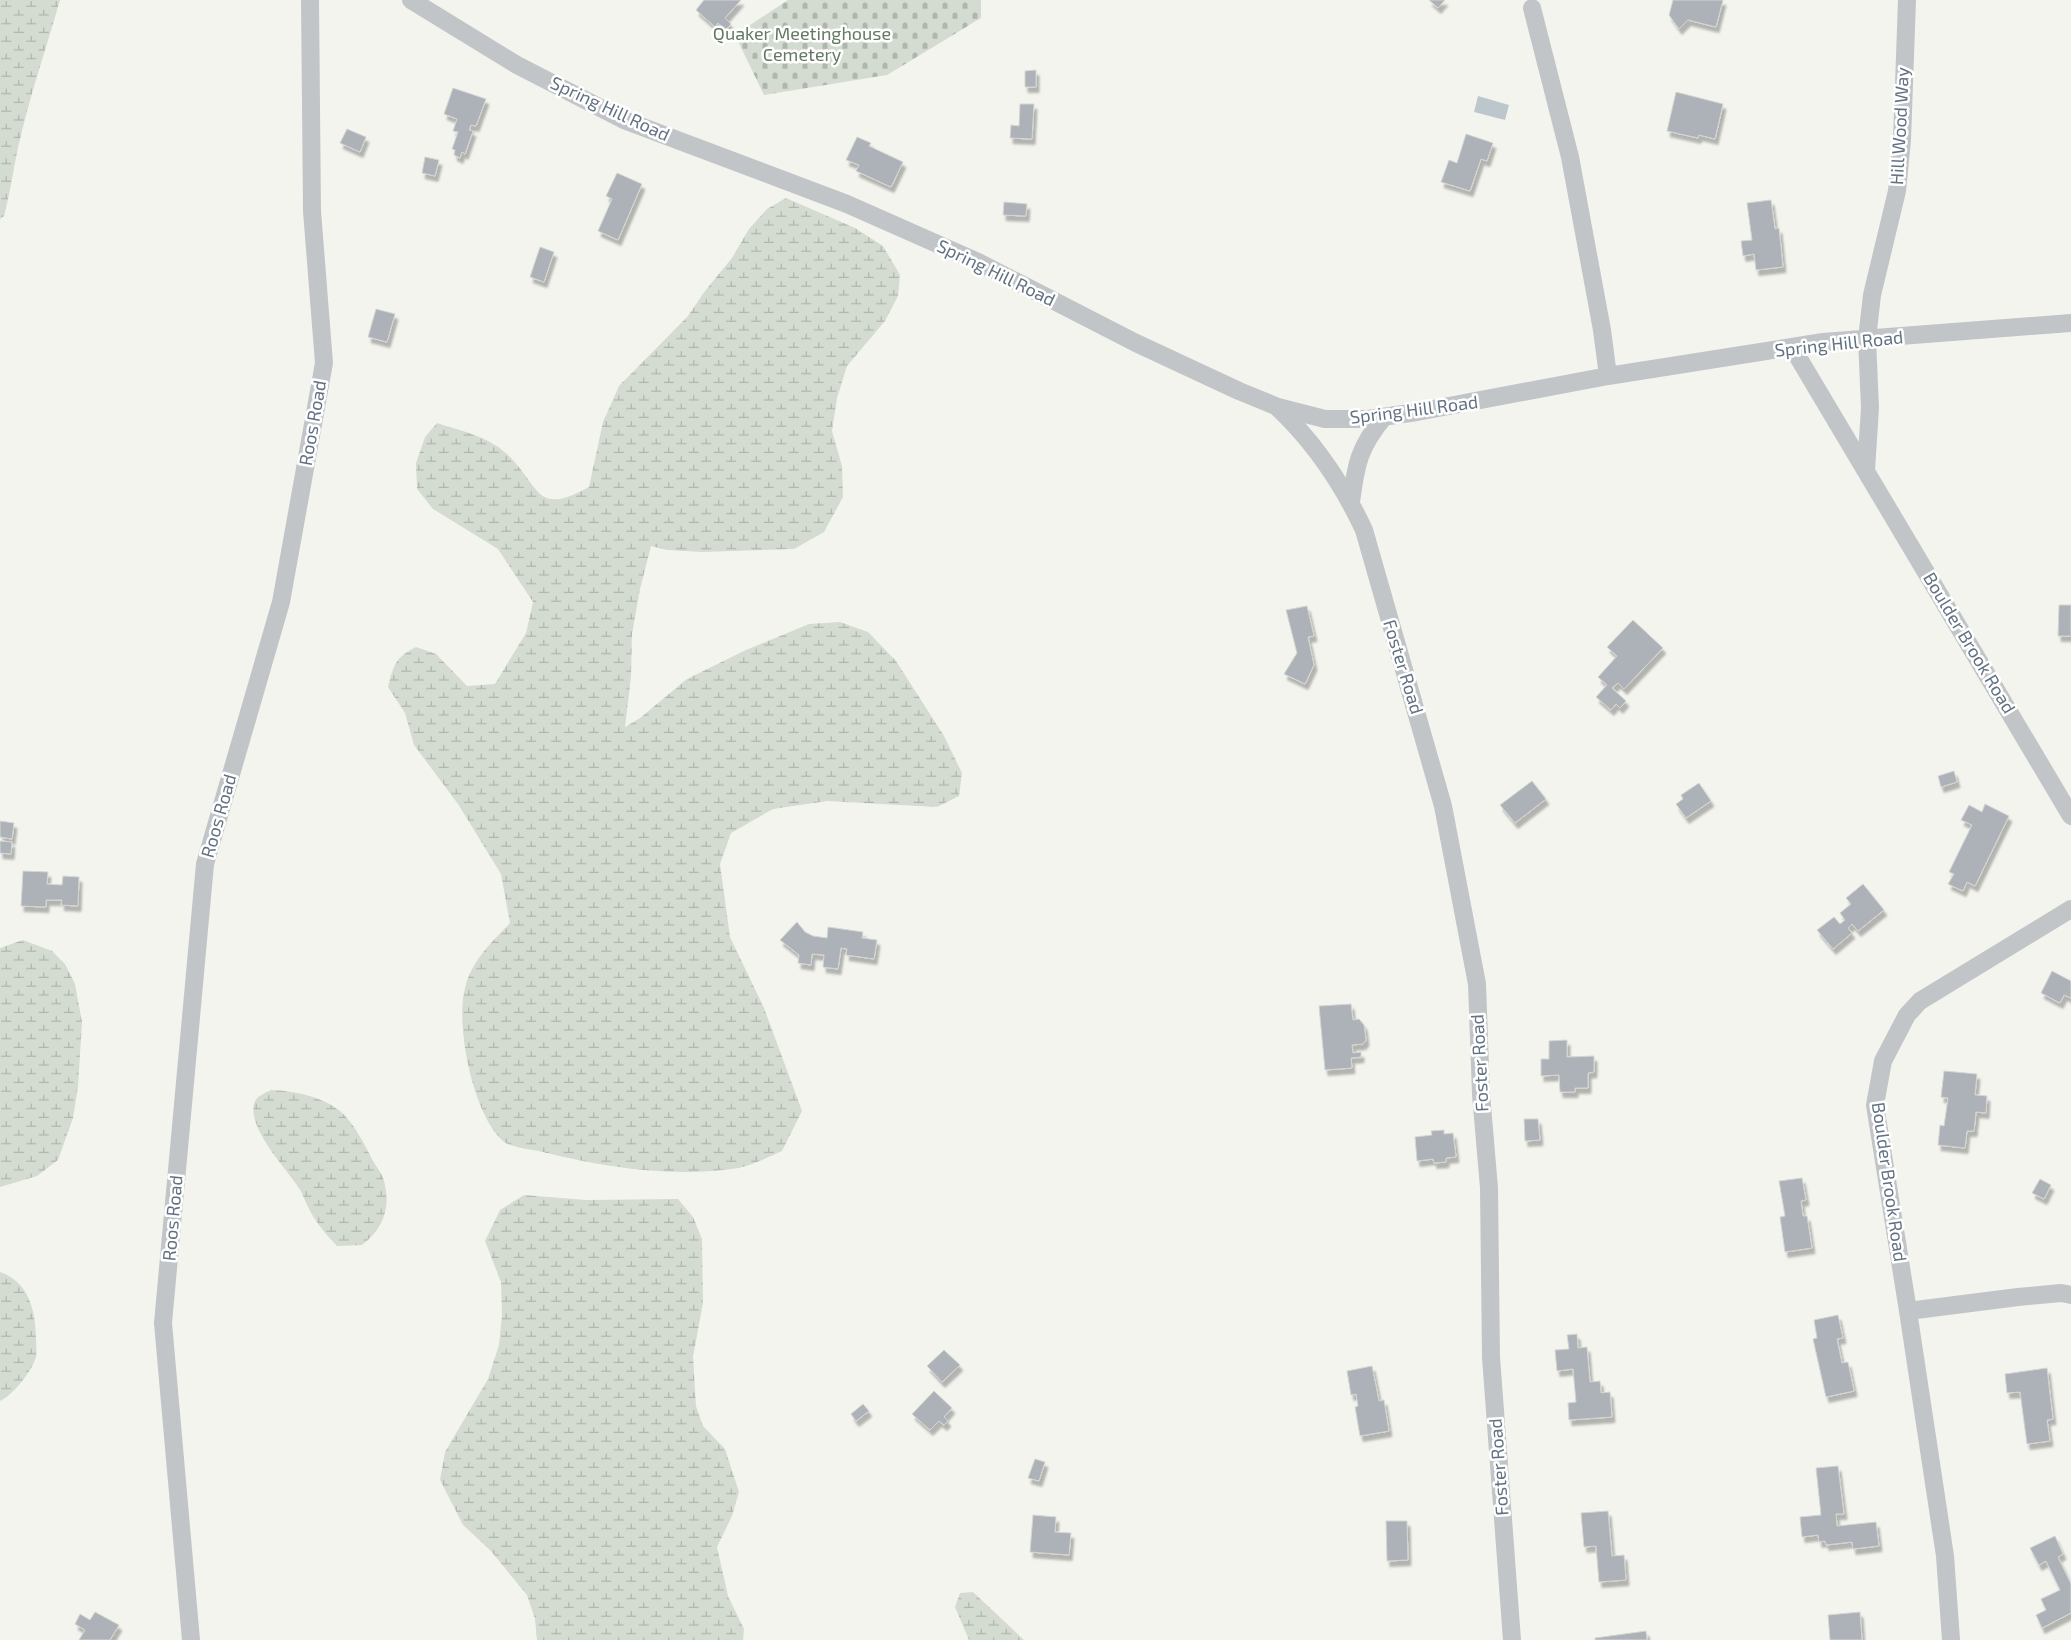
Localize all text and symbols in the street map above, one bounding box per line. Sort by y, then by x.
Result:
park label: Quaker Meetinghouse Cemetery [713,22,891,65]
street label: Hill Wood Way [1885,66,1913,185]
street label: Spring Hill Road [547,71,673,145]
street label: Spring Hill Road [934,234,1059,310]
street label: Spring Hill Road [1774,325,1904,361]
street label: Roos Road [294,379,330,467]
street label: Spring Hill Road [1349,390,1479,428]
street label: Boulder Brook Road [1919,568,2021,717]
street label: Foster Road [1379,617,1429,717]
street label: Roos Road [196,771,240,860]
street label: Foster Road [1465,1014,1493,1112]
street label: Boulder Brook Road [1868,1101,1912,1263]
street label: Roos Road [157,1174,187,1262]
street label: Foster Road [1484,1418,1512,1517]

